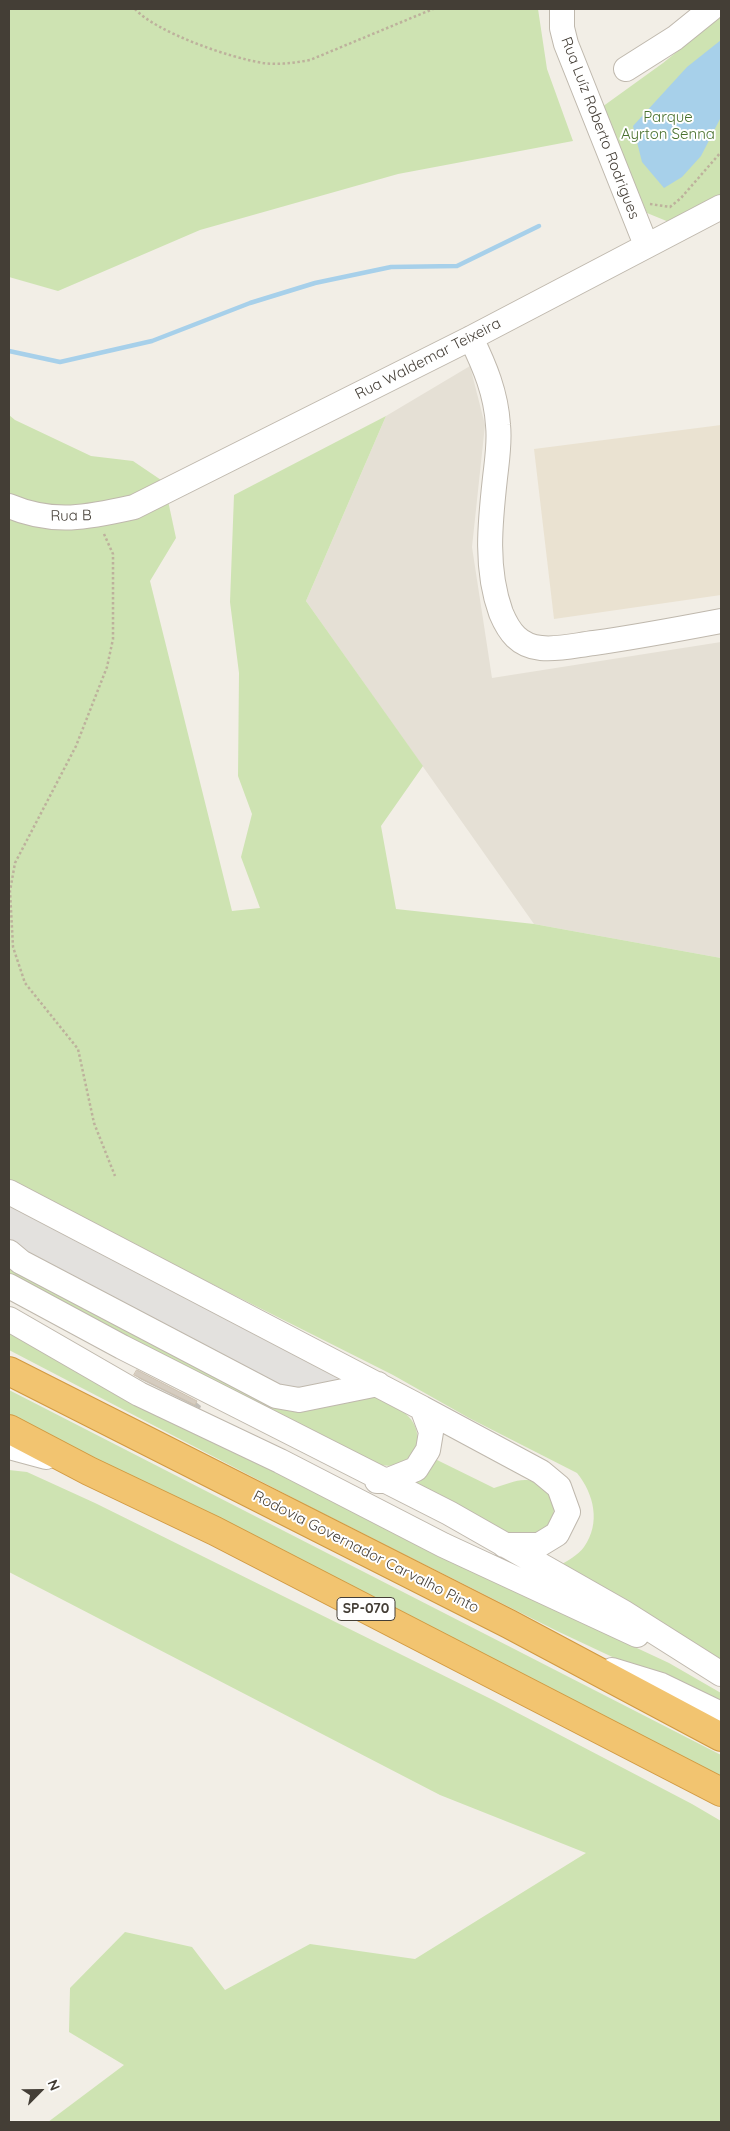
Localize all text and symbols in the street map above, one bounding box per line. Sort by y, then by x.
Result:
street label: Rua Luíz Roberto Rodrigues [557,34,643,222]
park label: Parque Ayrton Senna [621,108,715,143]
street label: Rua Waldemar Teixeira [352,314,504,404]
street label: Rua B [50,507,92,525]
street label: Rodovia Governador Carvalho Pinto [250,1487,482,1617]
road number: SP-070 [337,1598,395,1620]
north arrow [15,2066,65,2116]
text: N [44,2077,64,2093]

